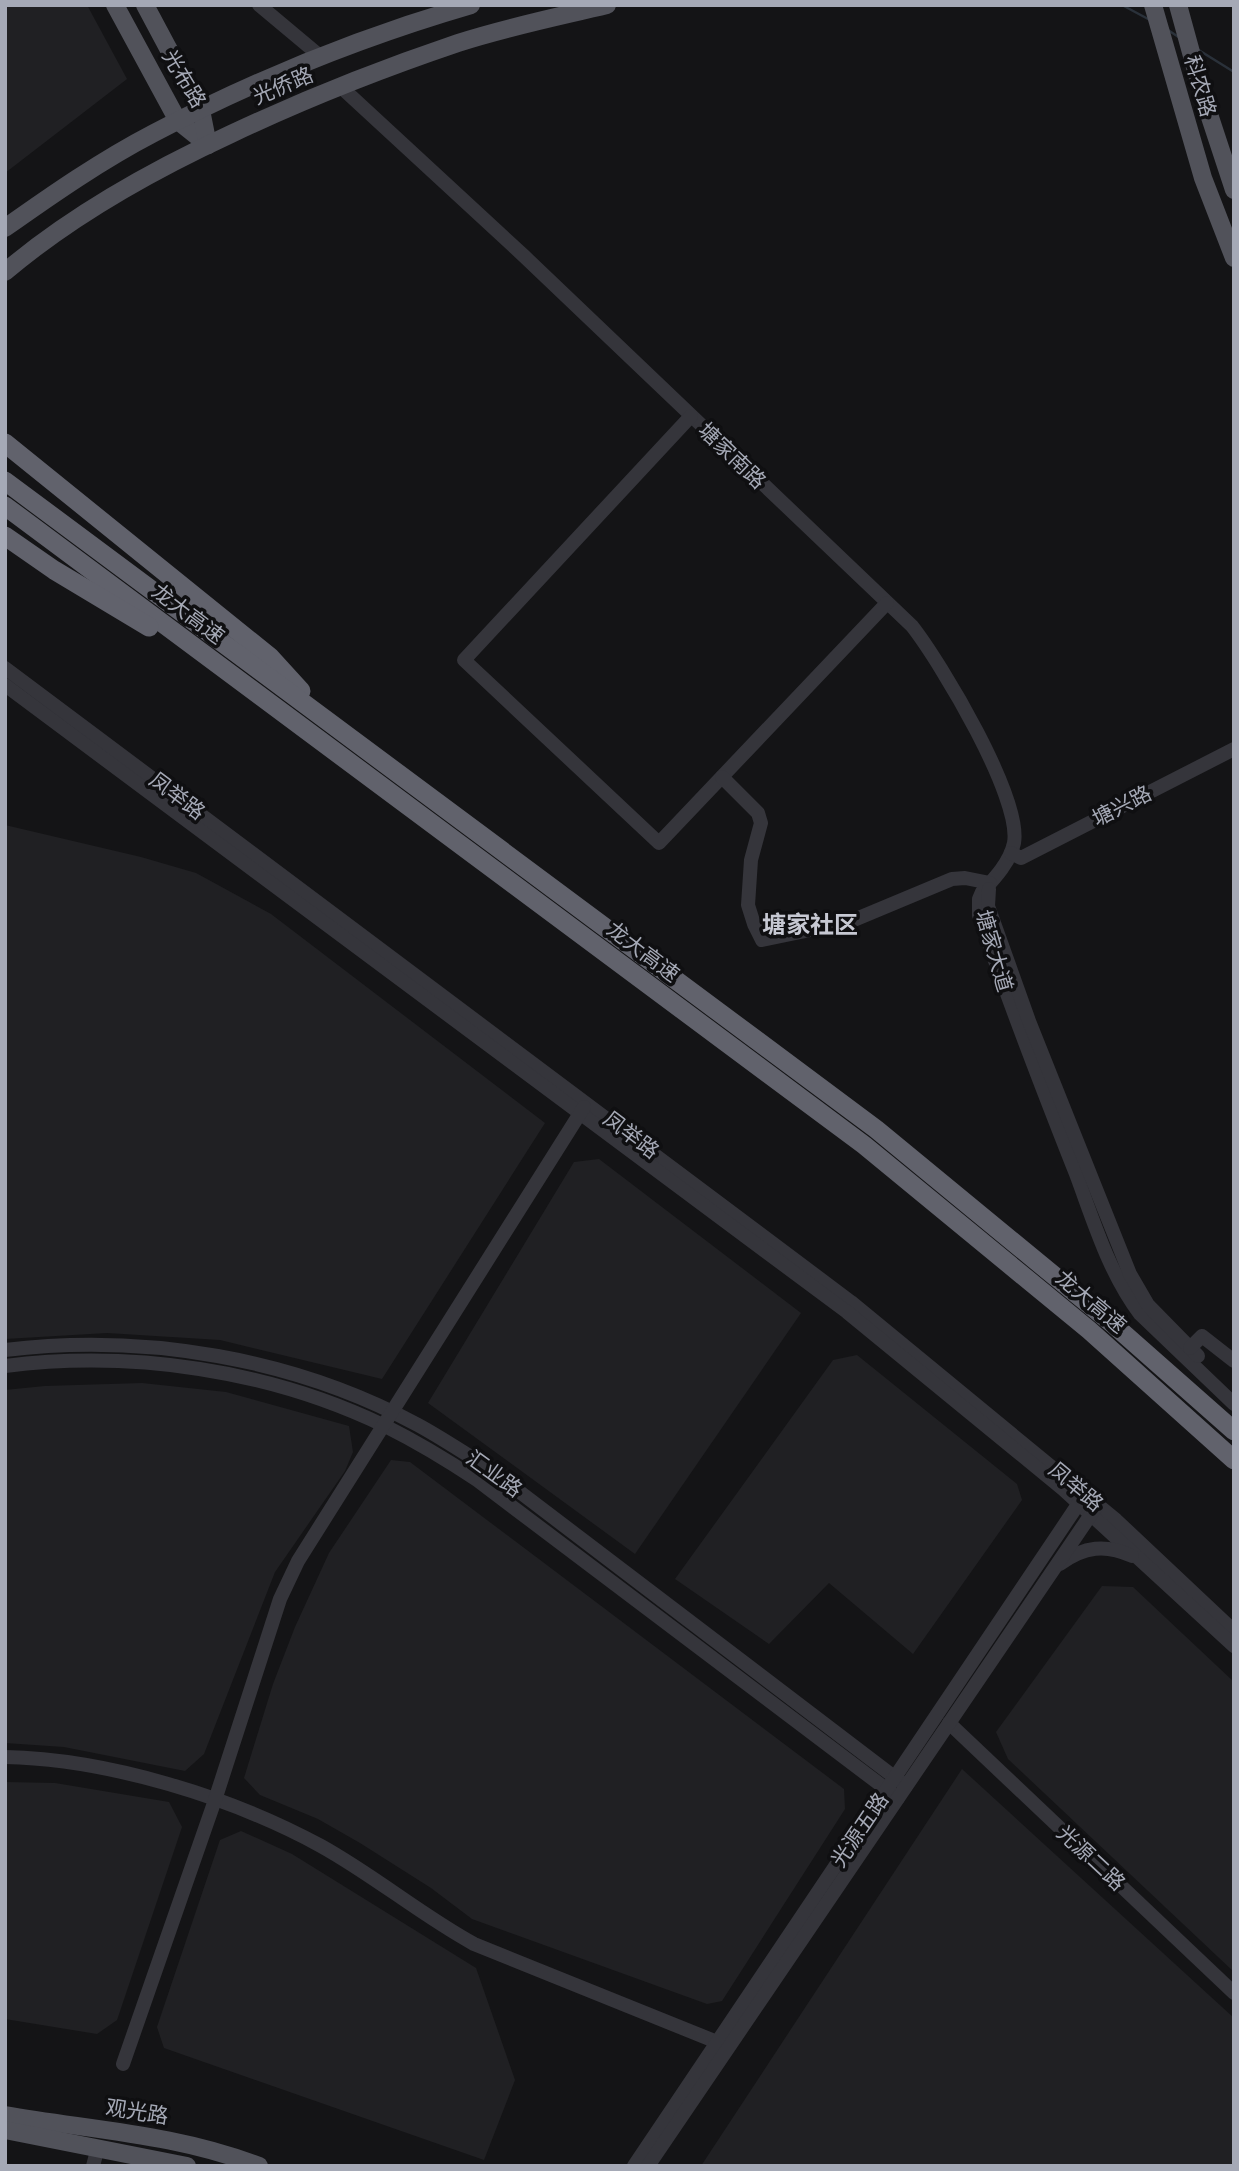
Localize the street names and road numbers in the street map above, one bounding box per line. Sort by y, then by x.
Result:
street label: 光布路 [157,45,211,113]
street label: 科农路 [1179,52,1221,120]
street label: 光侨路 [249,62,317,110]
street label: 塘家南路 [693,417,771,495]
street label: 龙大高速 [147,578,229,650]
street label: 凤举路 [144,767,210,825]
street label: 塘兴路 [1088,780,1156,832]
street label: 塘家大道 [970,907,1018,995]
street label: 龙大高速 [602,916,684,988]
street label: 凤举路 [598,1106,664,1164]
street label: 龙大高速 [1050,1265,1132,1339]
street label: 汇业路 [461,1445,527,1503]
street label: 凤举路 [1044,1457,1108,1517]
street label: 光源五路 [826,1788,894,1872]
street label: 光源二路 [1051,1820,1131,1896]
street label: 观光路 [104,2094,170,2130]

